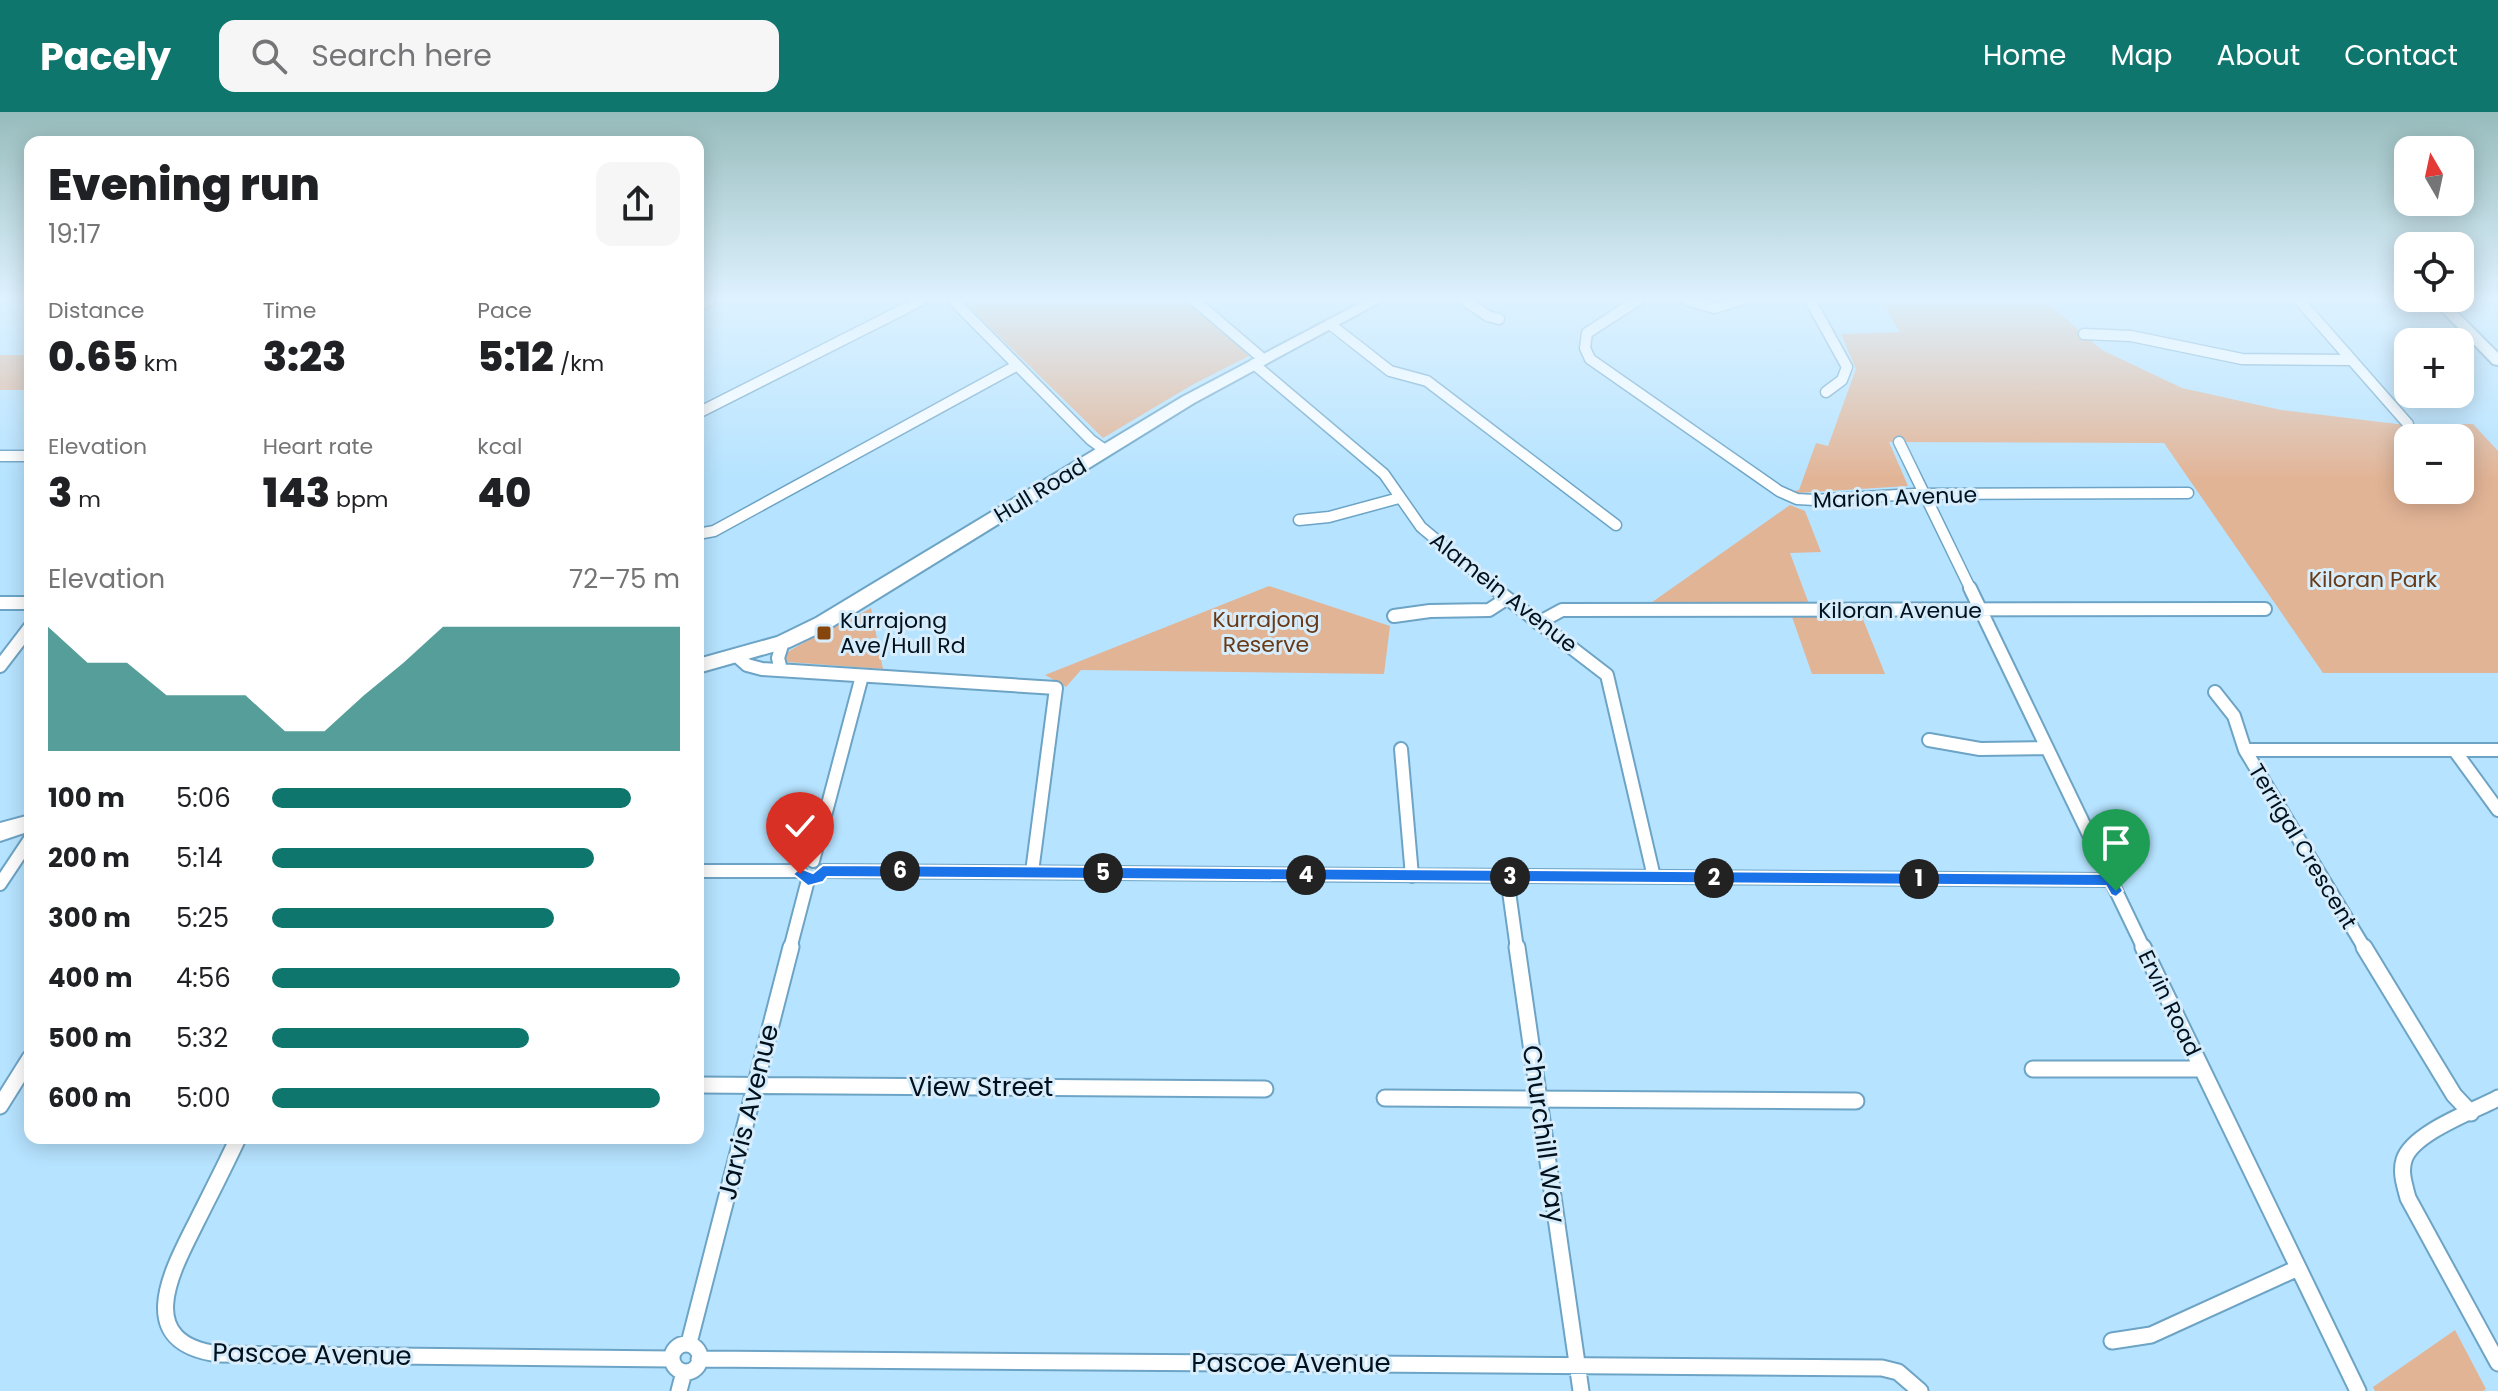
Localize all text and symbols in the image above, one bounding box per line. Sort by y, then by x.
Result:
search box [219,20,779,92]
text: Pacely [40,30,171,83]
icon: search [247,34,291,78]
text: Search here [311,34,492,77]
text: Home [1983,36,2066,75]
text: Map [2110,36,2172,75]
text: About [2216,36,2300,75]
text: Contact [2344,36,2458,75]
north arrow [2394,136,2474,216]
map controls [2394,136,2474,504]
text: Evening run [48,154,320,215]
button: share [596,162,680,246]
text: 19:17 [48,216,101,252]
button: locate [2394,232,2474,312]
text: Distance [48,295,144,326]
text: Time [263,295,316,326]
text: Pace [477,295,532,326]
button: + [2394,328,2474,408]
text: 0.65 [48,329,138,385]
text: 3:23 [263,329,346,385]
text: 5:12 [477,329,554,385]
text: km [138,348,178,379]
text: /km [554,348,604,379]
button: − [2394,424,2474,504]
text: Elevation [48,431,147,462]
text: Heart rate [263,431,373,462]
text: kcal [477,431,522,462]
street label: Hull Road [988,451,1092,530]
text: 3 [48,465,72,521]
text: 143 [263,465,330,521]
text: 40 [477,465,531,521]
street label: Marion Avenue [1812,479,1978,516]
text: m [72,484,101,515]
text: bpm [330,484,388,515]
street label: Alamein Avenue [1423,525,1584,660]
text: Elevation [48,561,165,597]
text: 72–75 m [569,561,680,597]
park label: Kiloran Park [2309,564,2438,595]
street label: Kiloran Avenue [1818,595,1982,626]
park label: Kurrajong Reserve [1212,604,1320,660]
place label: Kurrajong Ave/Hull Rd [840,605,966,661]
marker: Kurrajong Ave/Hull Rd [815,624,833,642]
street label: Terrigal Crescent [2241,758,2364,935]
text: 100 m [48,780,125,816]
text: 5:06 [176,780,231,816]
pin [766,792,834,874]
icon: check [778,804,822,848]
pin [2082,809,2150,891]
icon: arrive [2094,821,2138,865]
text: 200 m [48,840,130,876]
text: 5:14 [176,840,223,876]
pin: 6 [880,851,920,891]
pin: 5 [1083,853,1123,893]
text: 6 [893,855,907,886]
pin: 4 [1286,855,1326,895]
text: 5 [1096,857,1110,888]
pin: 3 [1490,857,1530,897]
pin: 2 [1694,858,1734,898]
text: 4 [1299,859,1313,890]
pin: 1 [1899,859,1939,899]
text: 3 [1503,861,1517,892]
text: 2 [1708,862,1720,893]
text: 1 [1915,863,1923,894]
text: 300 m [48,900,131,936]
text: 5:25 [176,900,229,936]
street label: Ervin Road [2131,945,2209,1061]
text: 400 m [48,960,133,996]
text: 4:56 [176,960,231,996]
text: 500 m [48,1020,132,1056]
text: 5:32 [176,1020,228,1056]
street label: Jarvis Avenue [709,1020,787,1204]
street label: Churchill Way [1514,1043,1574,1226]
street label: View Street [909,1069,1053,1105]
text: 600 m [48,1080,132,1116]
text: 5:00 [176,1080,231,1116]
street label: Pascoe Avenue [212,1334,412,1374]
street label: Pascoe Avenue [1191,1345,1391,1381]

